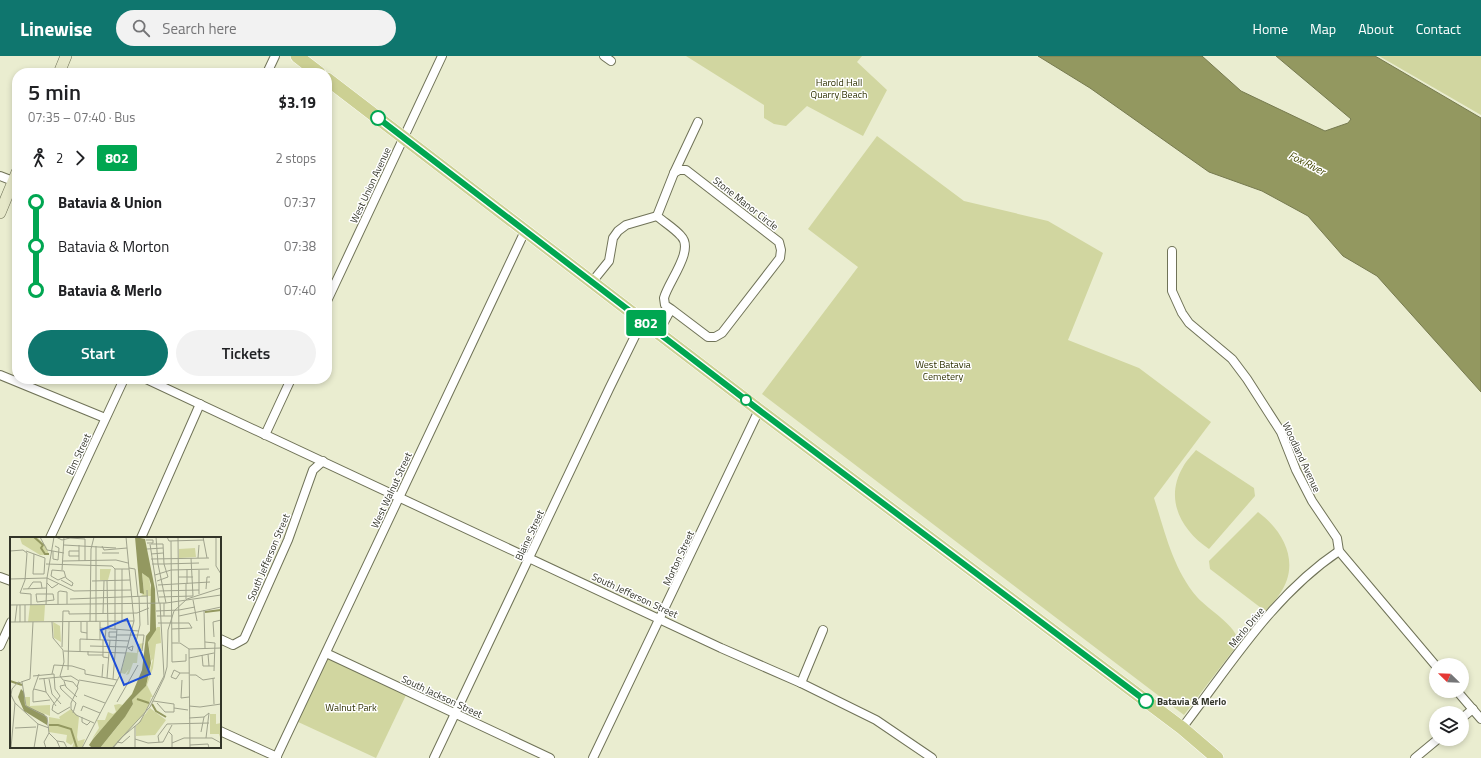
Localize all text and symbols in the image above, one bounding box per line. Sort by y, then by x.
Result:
search box [116,10,396,46]
text: Linewise [20,14,92,43]
icon: search [130,17,152,39]
text: Search here [162,17,237,40]
text: Home [1253,18,1288,39]
text: Map [1310,18,1336,39]
text: About [1358,18,1394,39]
text: Contact [1416,18,1461,39]
text: 5 min [28,75,81,109]
park label: Harold Hall Quarry Beach [811,75,867,102]
text: $3.19 [279,91,316,114]
text: 07:35 – 07:40 · Bus [28,107,135,127]
unlabelled marker [370,110,386,126]
street label: West Union Avenue [346,145,395,226]
icon: walk [28,147,50,169]
icon: forward [69,147,91,169]
text: 802 [105,147,129,168]
water label: Fox River [1286,147,1330,180]
text: 2 [56,148,63,168]
text: 2 stops [275,148,316,168]
street label: Stone Manor Circle [710,173,782,234]
text: Batavia & Union [58,191,162,214]
text: 07:37 [284,192,316,212]
text: Batavia & Morton [58,235,169,258]
text: 07:38 [284,236,316,256]
text: Batavia & Merlo [58,279,162,302]
text: 07:40 [284,280,316,300]
line badge: 802 [623,310,669,336]
text: 802 [634,312,658,333]
button: Start [28,330,168,376]
button: Tickets [176,330,316,376]
park label: West Batavia Cemetery [915,357,971,384]
unlabelled marker [740,394,752,406]
street label: Woodland Avenue [1279,420,1324,495]
street label: Elm Street [62,431,95,477]
street label: West Walnut Street [367,449,416,531]
street label: Blaine Street [511,507,548,563]
street label: South Jefferson Street [243,511,294,603]
street label: Morton Street [659,528,698,588]
inset map [10,537,221,748]
street label: South Jefferson Street [589,569,681,622]
street label: Merlo Drive [1225,604,1268,651]
north arrow [1429,658,1469,698]
map controls [1429,658,1469,746]
street label: South Jackson Street [399,671,485,722]
marker: Batavia & Merlo [1138,693,1154,709]
place label: Batavia & Merlo [1157,694,1226,709]
park label: Walnut Park [325,700,377,715]
button: layers [1429,706,1469,746]

